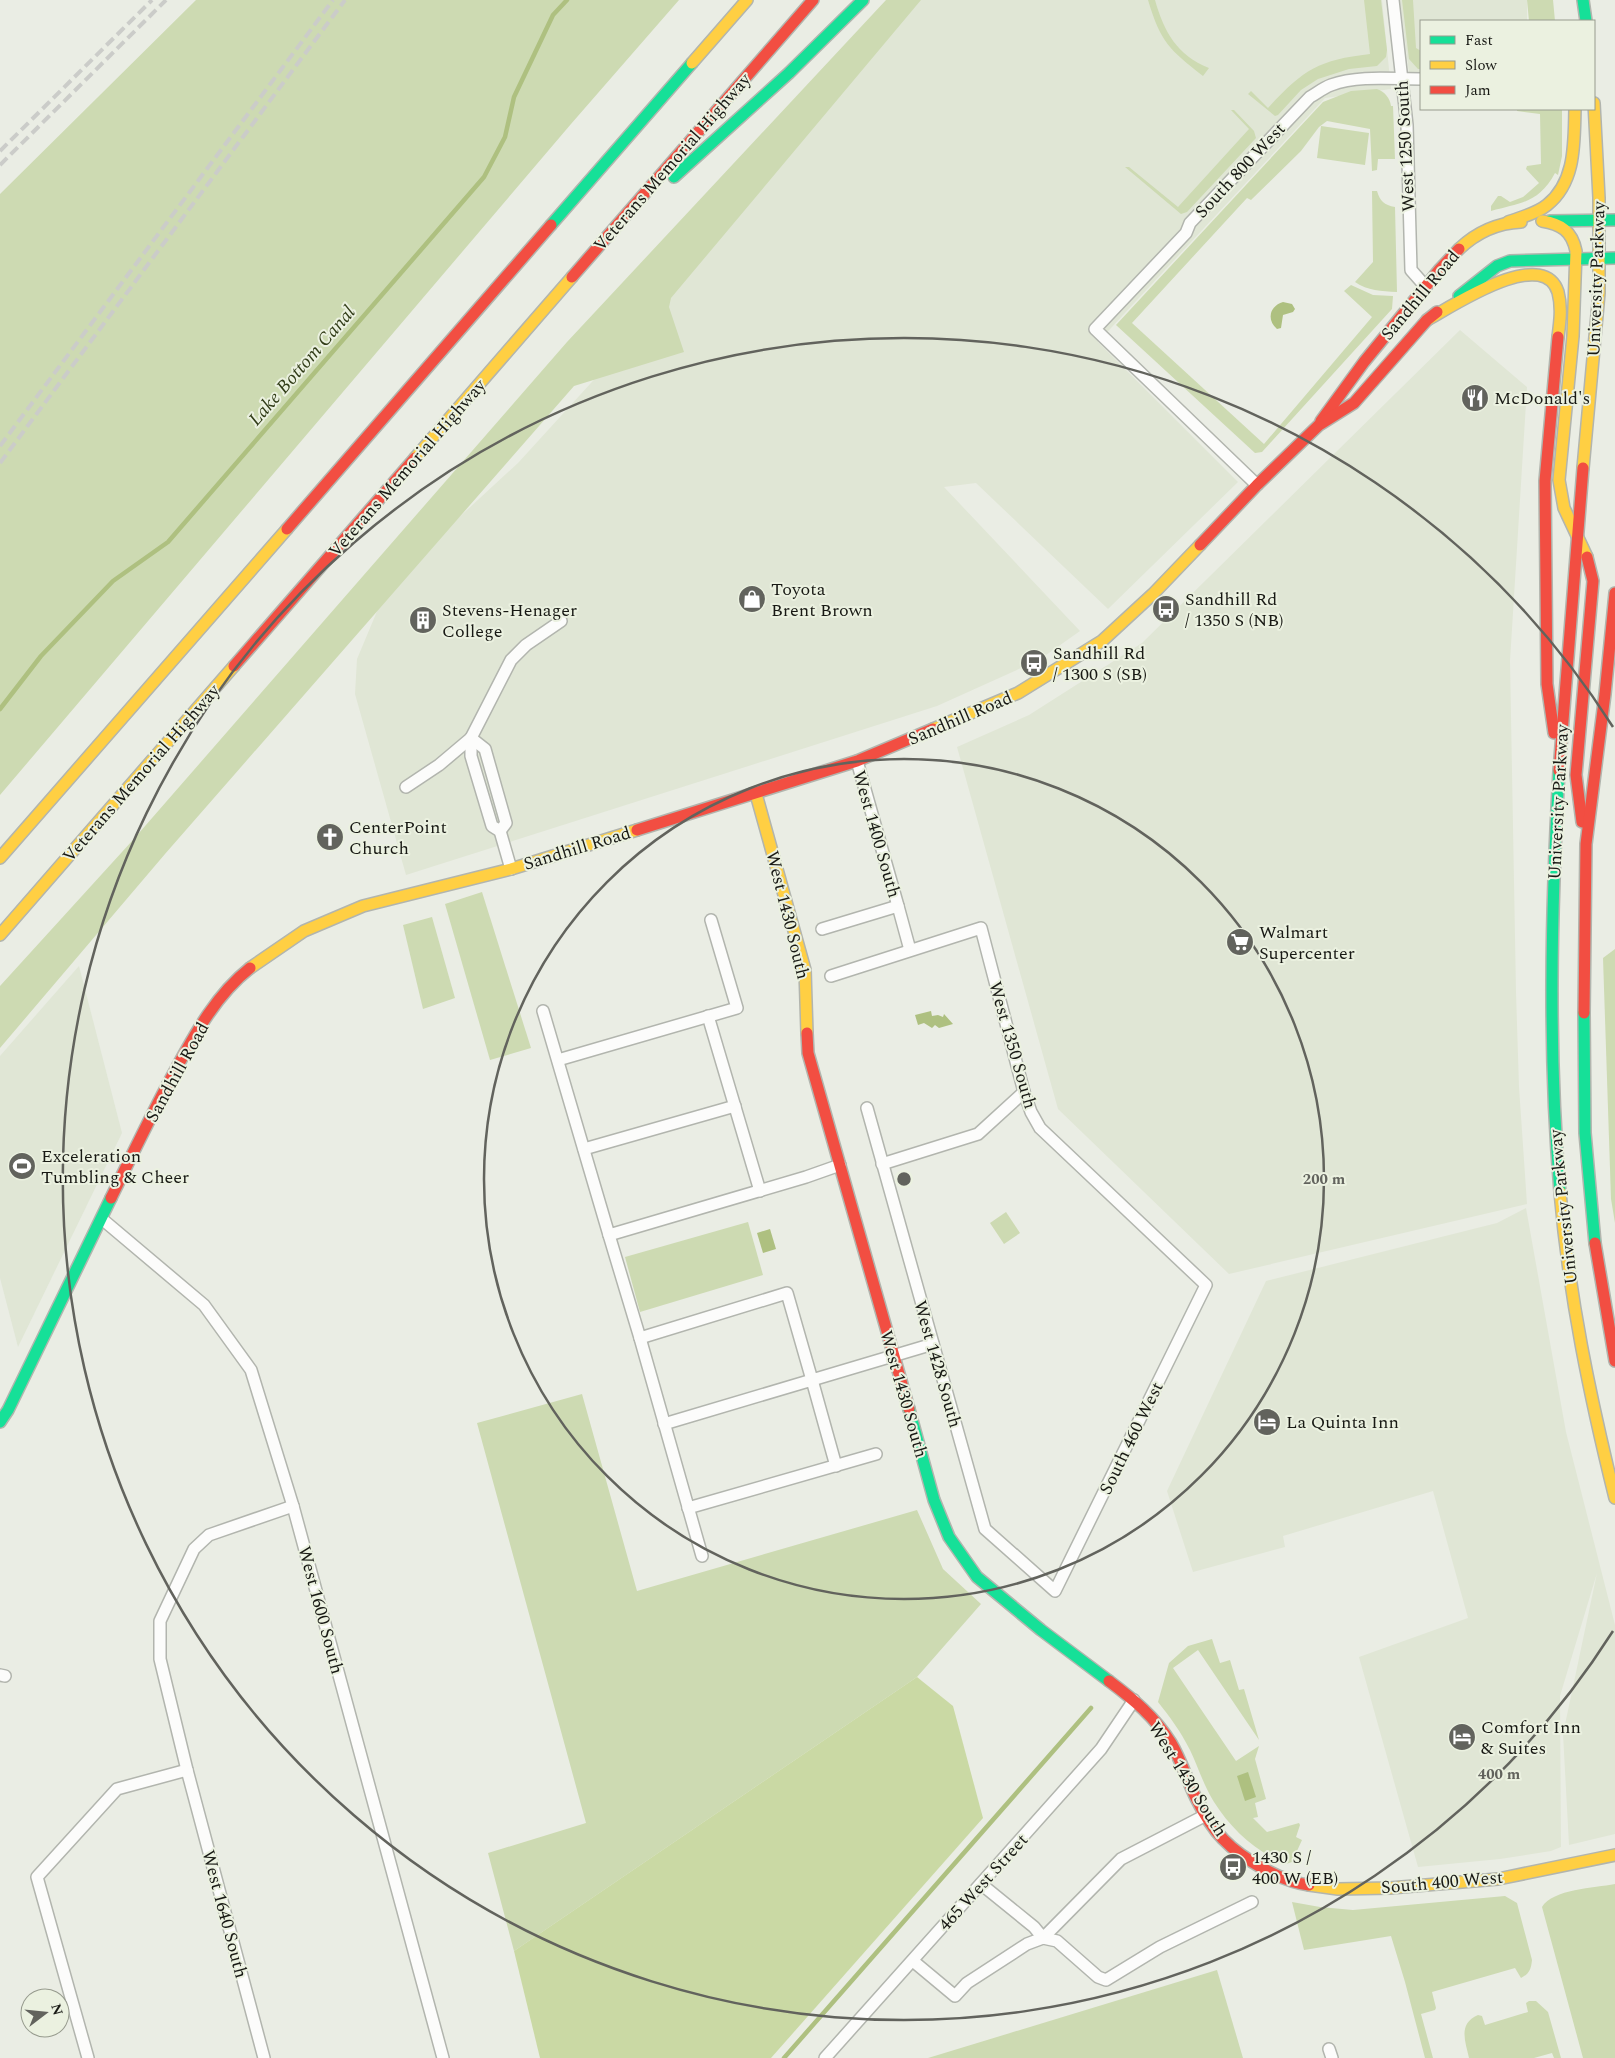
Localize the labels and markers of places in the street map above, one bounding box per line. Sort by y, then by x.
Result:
restaurant icon: McDonald's [1460,383,1490,413]
place label: McDonald's [1494,385,1590,412]
place label: Toyota Brent Brown [771,576,873,624]
shop icon: Toyota Brent Brown [737,584,767,614]
place label: Sandhill Rd / 1350 S (NB) [1185,586,1284,634]
bus stop icon: Sandhill Rd / 1350 S (NB) [1151,594,1181,624]
place label: Stevens-Henager College [442,597,577,645]
building icon: Stevens-Henager College [408,605,438,635]
place label: Sandhill Rd / 1300 S (SB) [1053,640,1147,688]
bus stop icon: Sandhill Rd / 1300 S (SB) [1019,648,1049,678]
place label: CenterPoint Church [349,814,447,862]
church icon: CenterPoint Church [315,822,345,852]
place label: Walmart Supercenter [1259,919,1355,967]
supermarket icon: Walmart Supercenter [1225,927,1255,957]
place label: Exceleration Tumbling & Cheer [41,1143,189,1191]
sports icon: Exceleration Tumbling & Cheer [7,1151,37,1181]
centre of rings [895,1170,913,1188]
hotel icon: La Quinta Inn [1252,1407,1282,1437]
place label: La Quinta Inn [1286,1409,1399,1436]
place label: Comfort Inn & Suites [1481,1714,1581,1762]
hotel icon: Comfort Inn & Suites [1447,1722,1477,1752]
place label: 1430 S / 400 W (EB) [1252,1844,1338,1892]
bus stop icon: 1430 S / 400 W (EB) [1218,1852,1248,1882]

